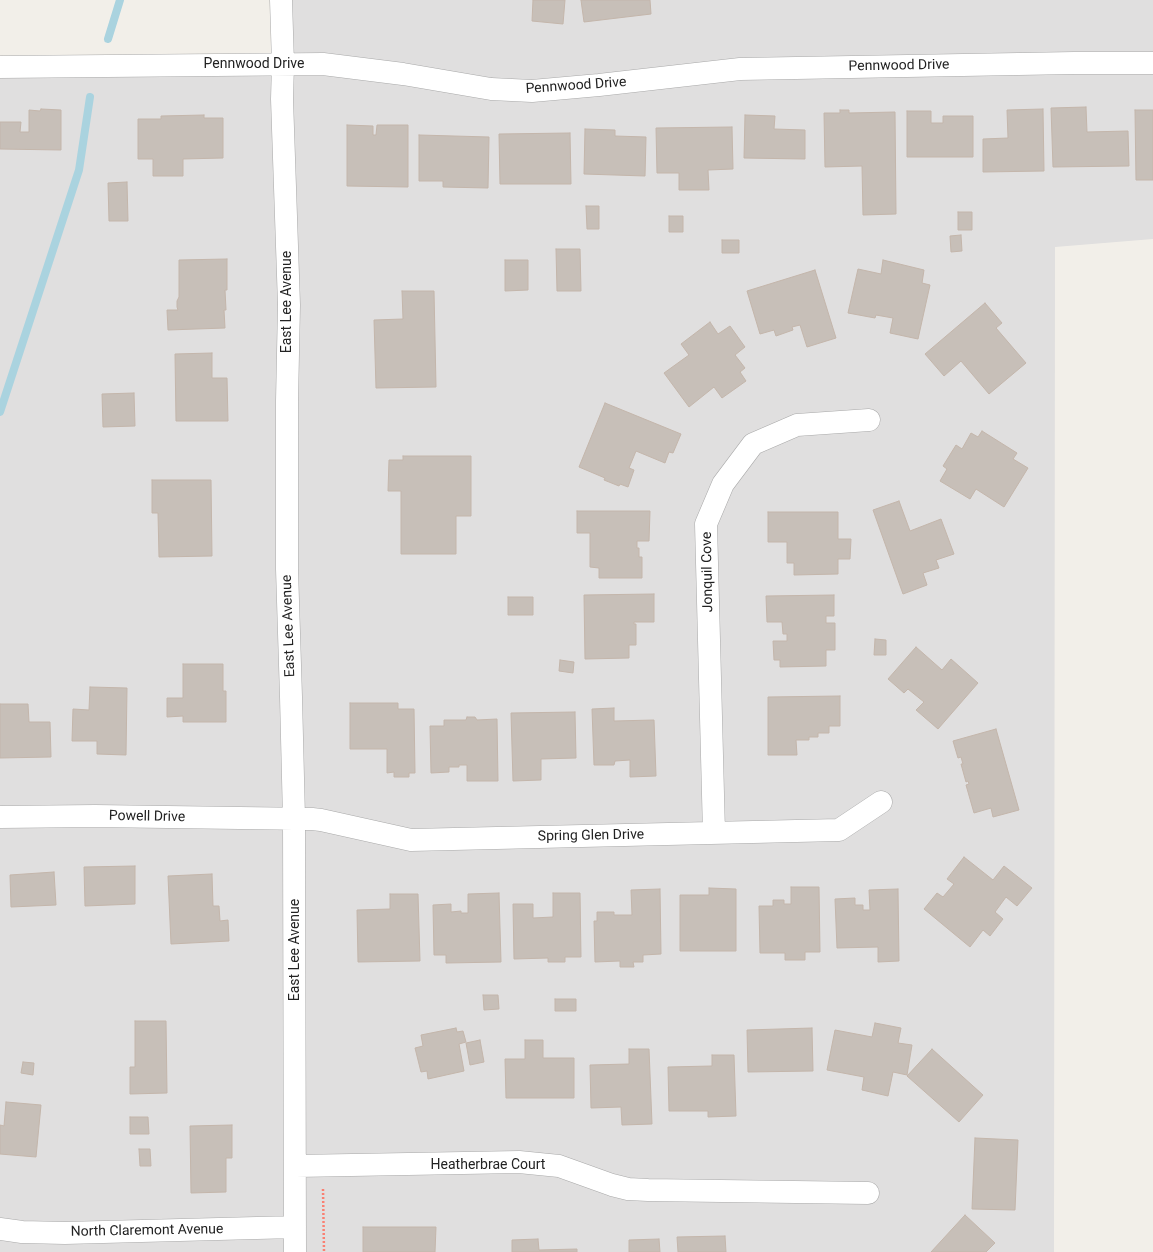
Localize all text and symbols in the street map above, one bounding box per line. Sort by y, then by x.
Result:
street label: Pennwood Drive [204,56,304,72]
street label: Pennwood Drive [848,57,950,75]
street label: Pennwood Drive [525,74,627,98]
street label: East Lee Avenue [279,251,295,353]
street label: Jonquil Cove [699,532,717,612]
street label: East Lee Avenue [279,574,299,678]
street label: Powell Drive [109,808,185,826]
street label: Spring Glen Drive [538,827,644,845]
street label: East Lee Avenue [287,899,303,1001]
street label: Heatherbrae Court [431,1157,545,1173]
street label: North Claremont Avenue [70,1221,224,1241]

